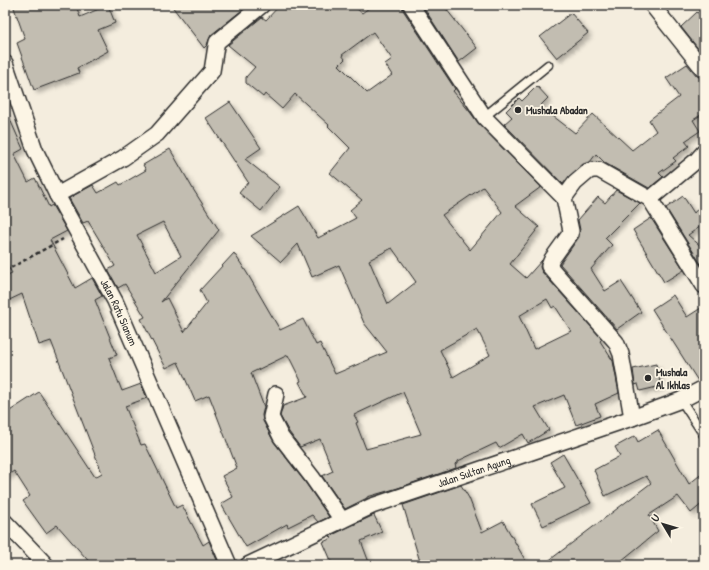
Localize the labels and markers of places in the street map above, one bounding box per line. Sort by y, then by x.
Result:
place label: Mushala Abadan [526,103,588,117]
marker: Mushala Abadan [513,105,523,115]
place label: Mushala Al Ikhlas [656,365,691,392]
marker: Mushala Al Ikhlas [643,373,653,383]

